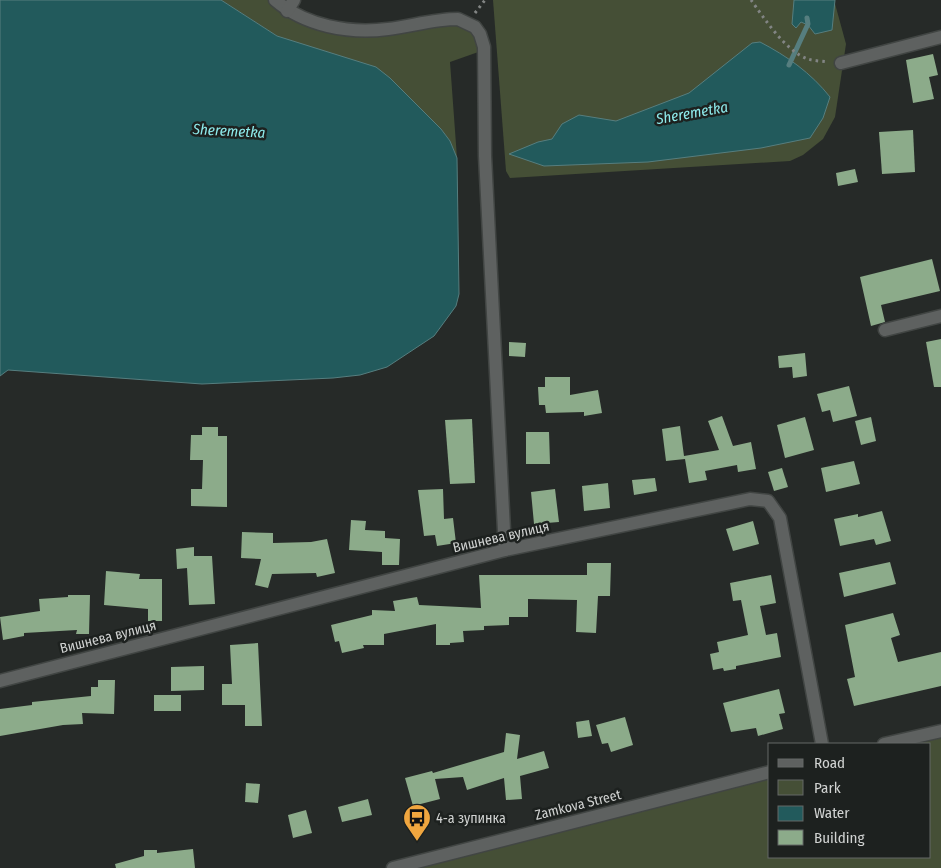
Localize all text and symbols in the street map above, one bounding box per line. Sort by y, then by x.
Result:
water label: Sheremetka [654,98,730,128]
water label: Sheremetka [191,120,266,142]
street label: Вишнева вулиця [451,518,551,556]
street label: Вишнева вулиця [58,617,158,657]
legend [768,743,931,858]
text: Road [814,754,845,772]
text: Park [814,779,841,797]
street label: Zamkova Street [533,786,623,824]
bus stop icon: 4-а зупинка [402,803,432,842]
text: Water [814,804,850,822]
place label: 4-а зупинка [436,810,506,827]
text: Building [814,829,865,847]

